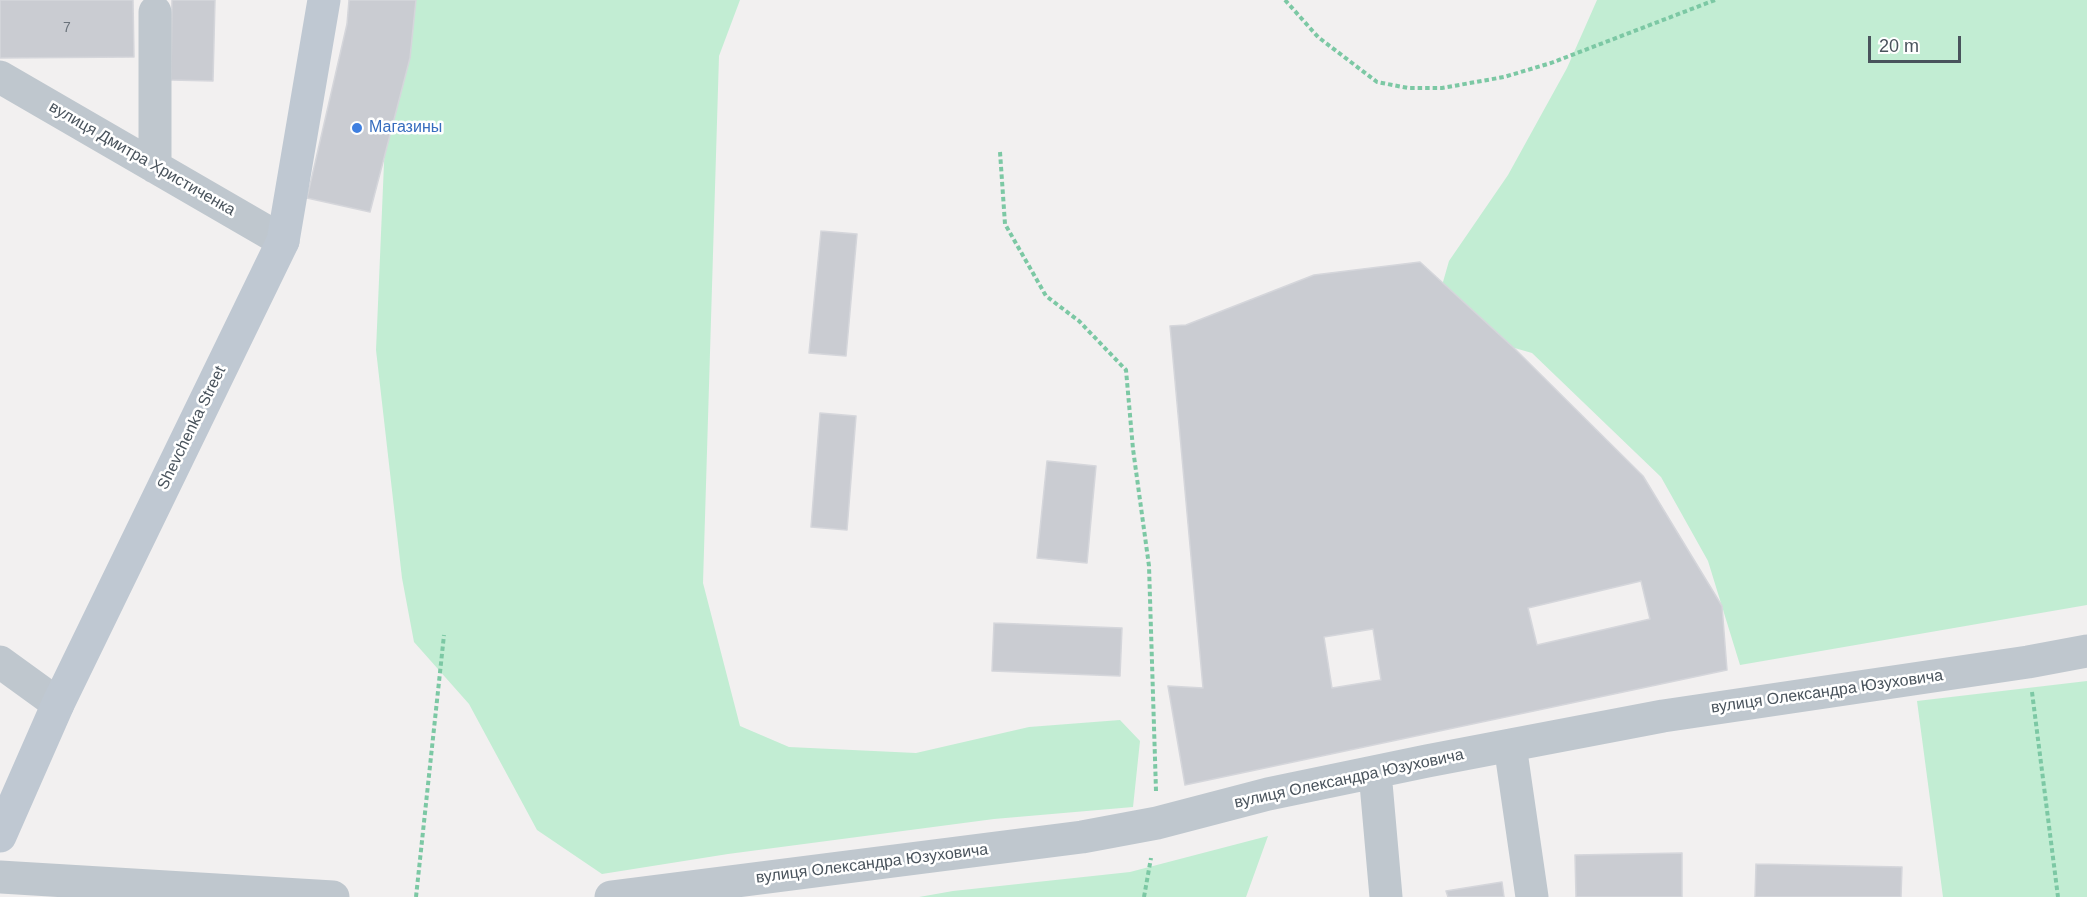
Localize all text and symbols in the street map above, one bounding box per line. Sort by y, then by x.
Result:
house number: 7 [63,20,71,36]
scale bar [1871,24,1964,62]
text: 20 m [1879,36,1919,56]
street label: вулиця Дмитра Христиченка [45,98,239,220]
place label: Магазины [369,118,442,138]
marker: Магазины [350,121,364,135]
street label: Shevchenka Street [154,363,230,493]
street label: вулиця Олександра Юзуховича [1710,666,1944,718]
street label: вулиця Олександра Юзуховича [1233,745,1465,813]
street label: вулиця Олександра Юзуховича [755,840,989,888]

